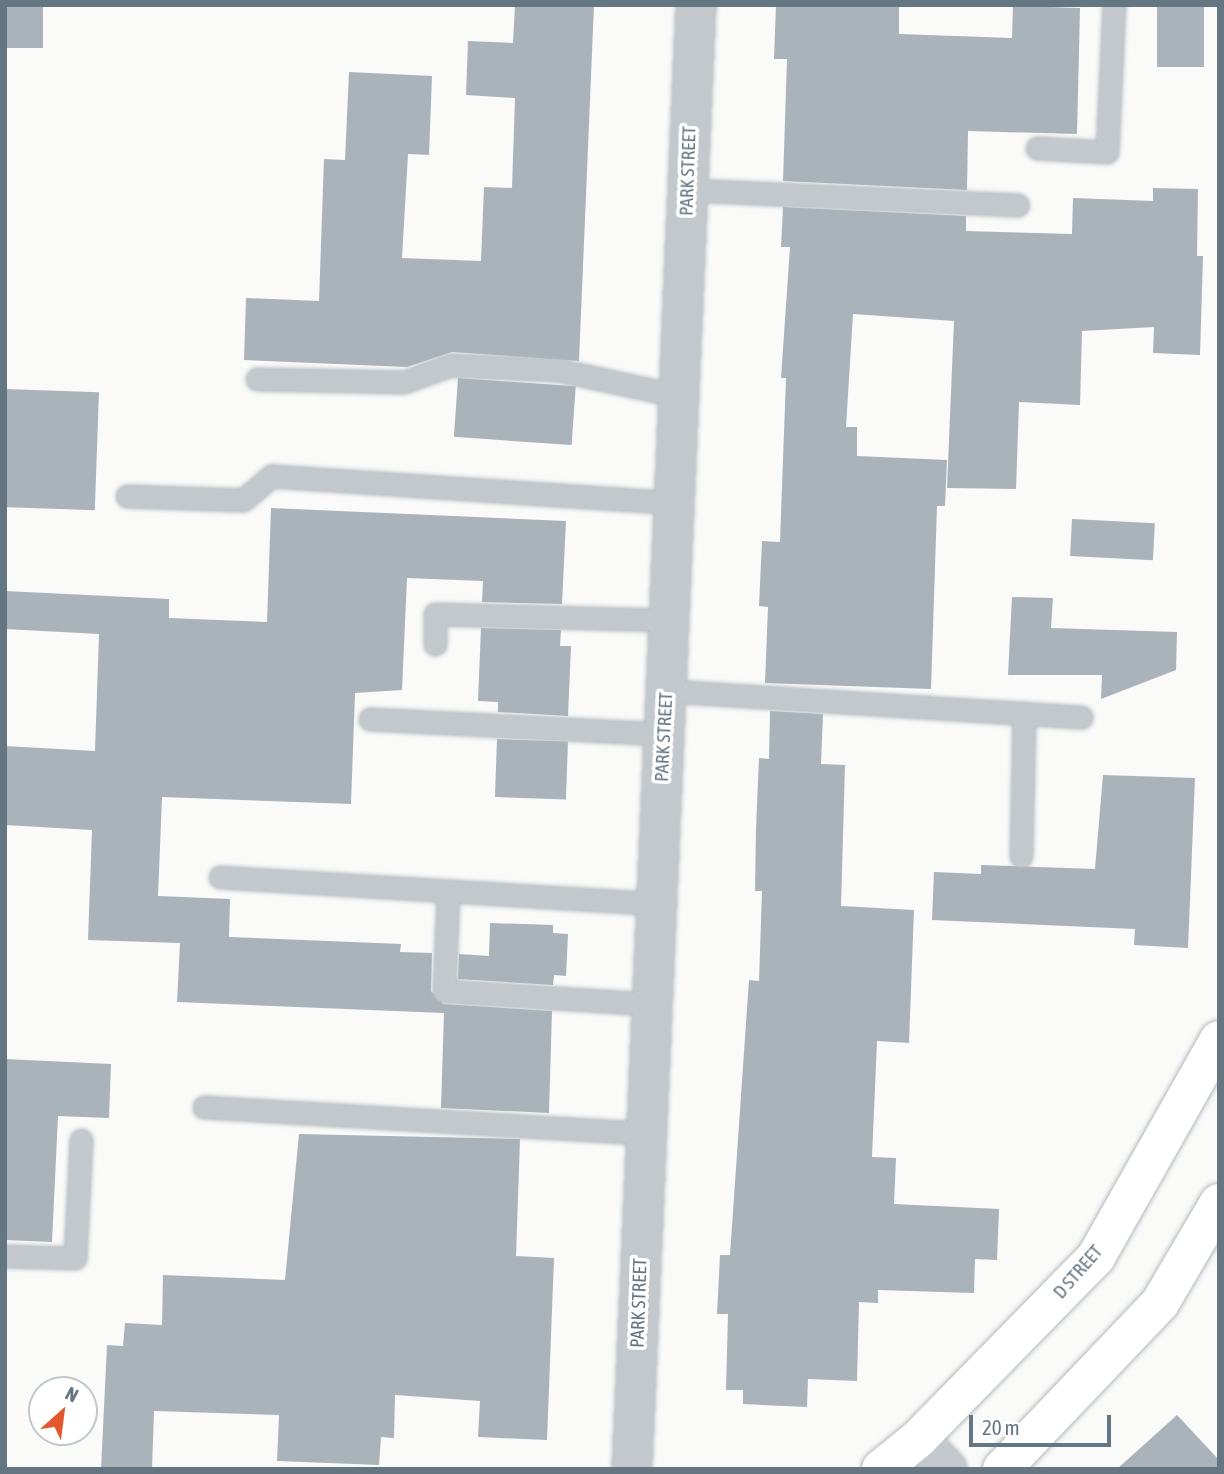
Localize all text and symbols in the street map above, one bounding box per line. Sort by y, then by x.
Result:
street label: PARK STREET [675,126,701,216]
street label: PARK STREET [650,692,678,782]
street label: D STREET [1049,1241,1107,1303]
street label: PARK STREET [626,1258,652,1348]
north arrow [28,1376,98,1446]
text: N [62,1382,82,1407]
scale bar [972,1400,1114,1444]
text: 20 m [982,1415,1020,1439]

